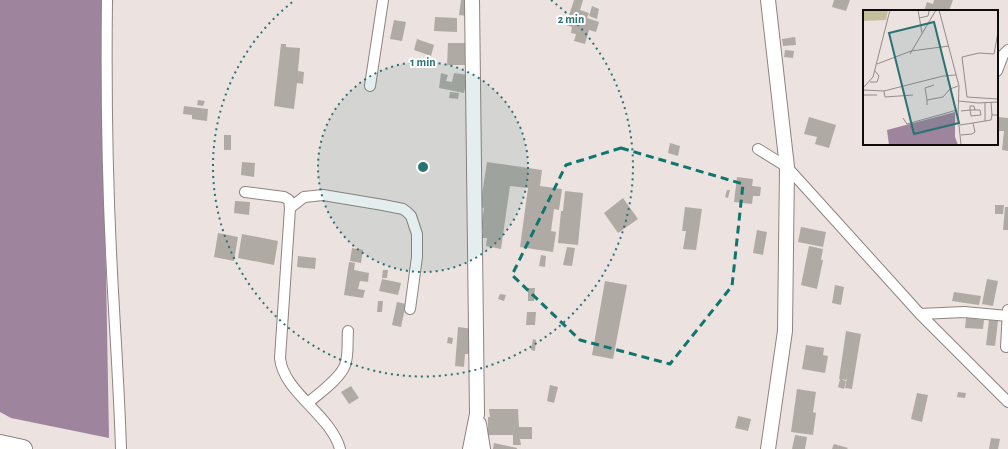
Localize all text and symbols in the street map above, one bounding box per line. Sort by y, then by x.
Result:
inset map [863,10,998,145]
text: 2 min [558,13,584,25]
text: 1 min [410,56,436,68]
centre of rings [416,160,430,174]

